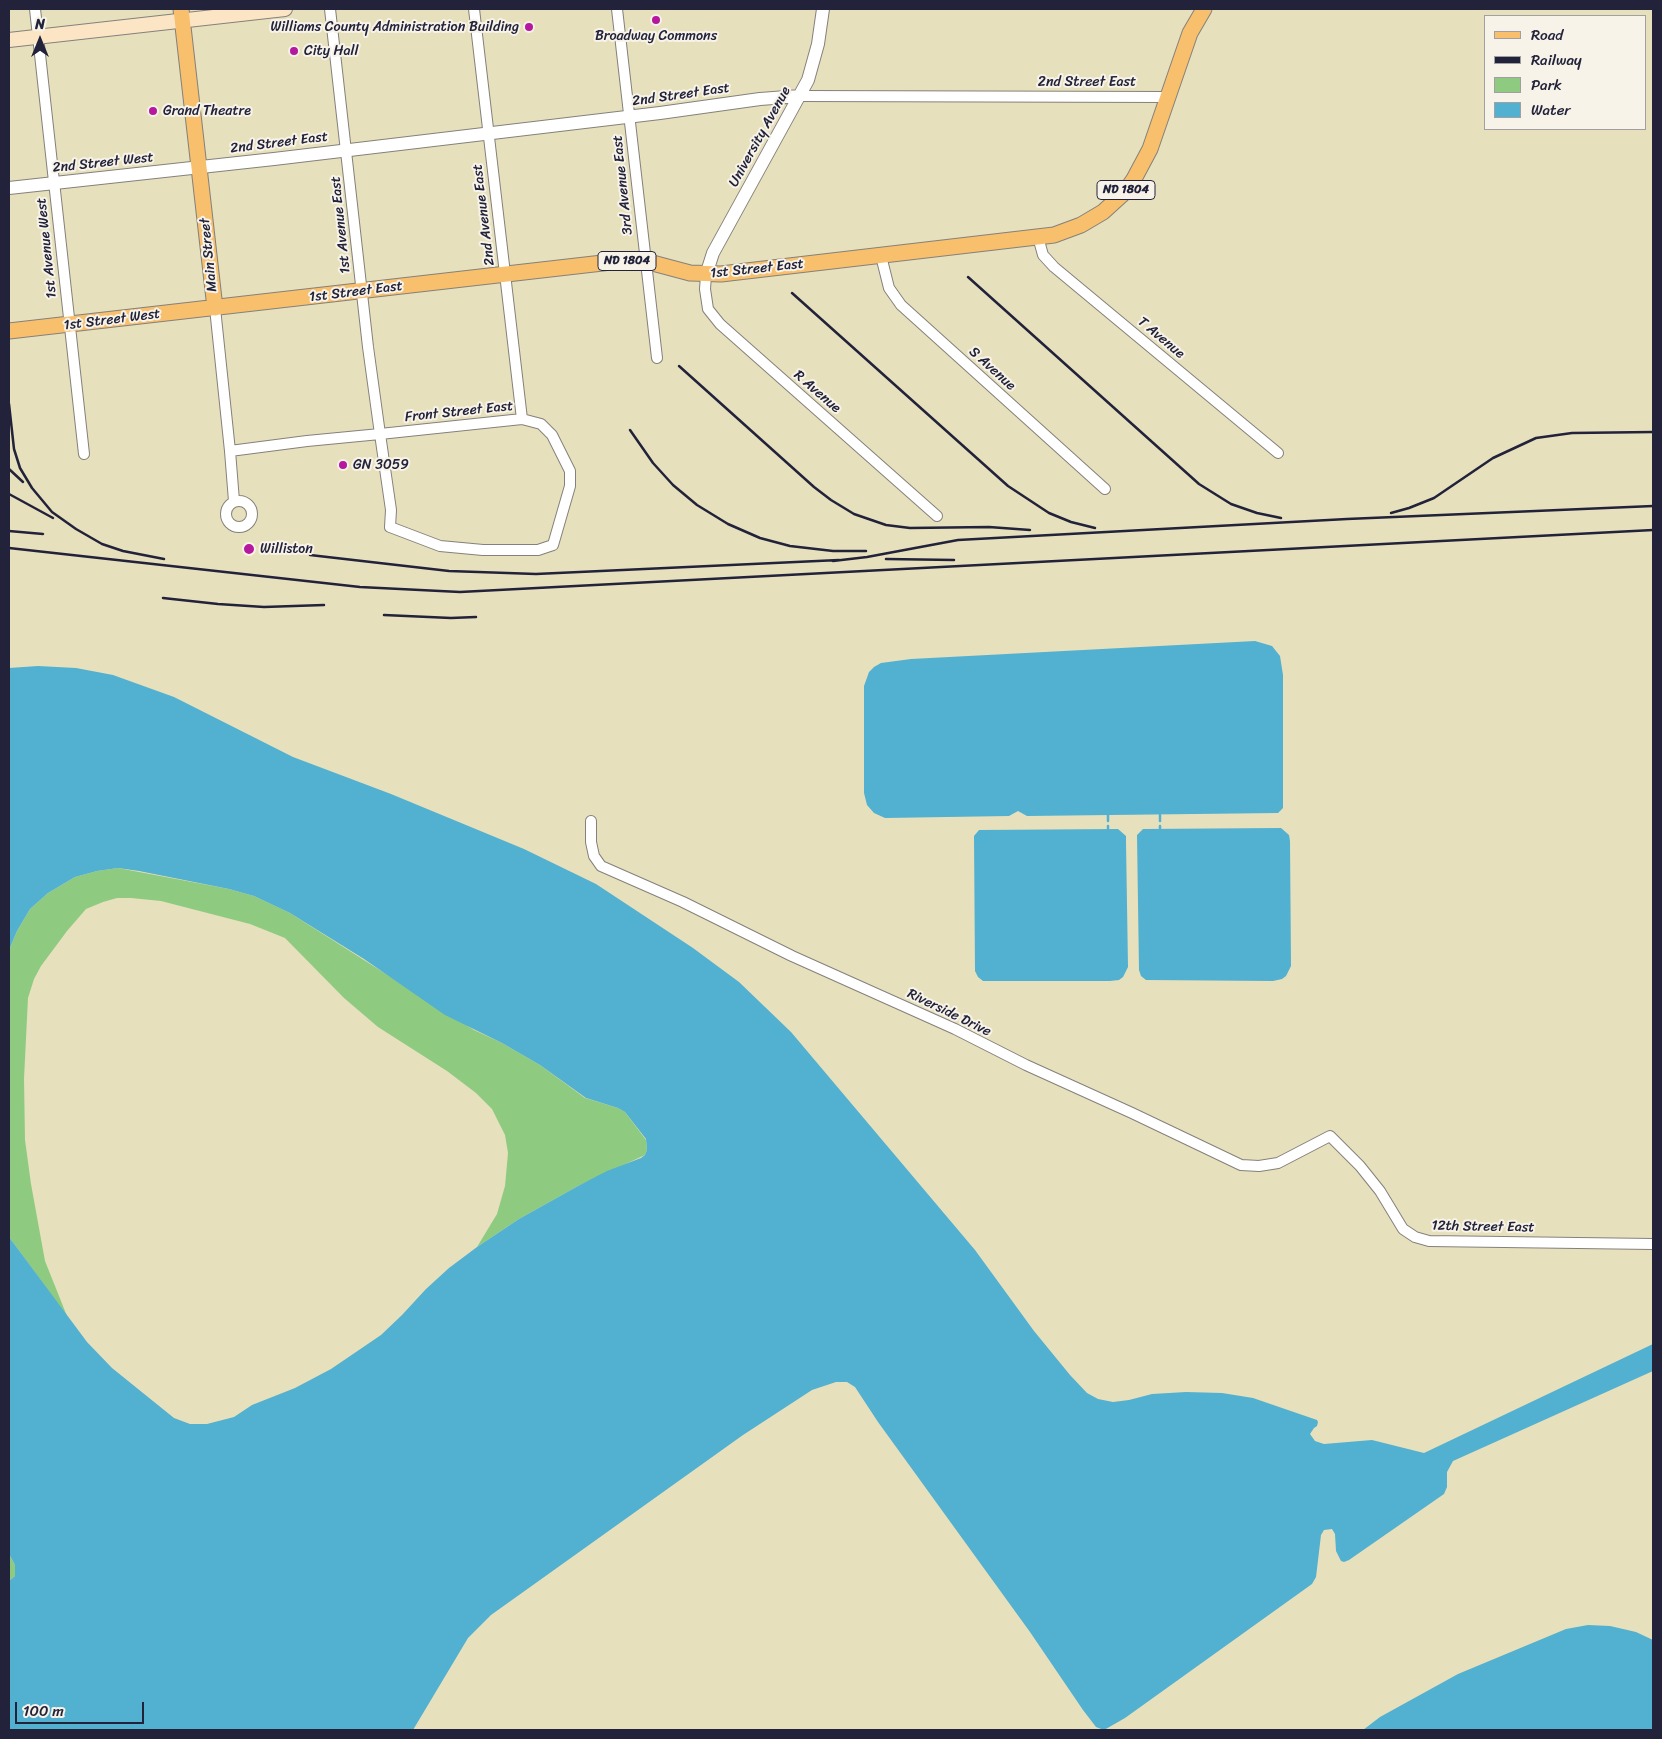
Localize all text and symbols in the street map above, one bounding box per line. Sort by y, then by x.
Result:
text: N [35,12,45,37]
marker: Broadway Commons [650,14,662,26]
north arrow [15,15,65,65]
legend [1484,15,1647,130]
place label: Williams County Administration Building [270,19,519,35]
marker: Williams County Administration Building [523,21,535,33]
text: Road [1531,22,1563,48]
place label: Broadway Commons [595,28,717,44]
place label: City Hall [304,43,359,59]
marker: City Hall [288,45,300,57]
text: Railway [1531,47,1582,73]
text: Park [1531,72,1562,98]
street label: 2nd Street East [1038,74,1136,90]
street label: 2nd Street East [631,80,731,110]
street label: University Avenue [725,84,795,190]
text: Water [1531,97,1571,123]
place label: Grand Theatre [163,103,251,119]
marker: Grand Theatre [147,105,159,117]
street label: 2nd Street East [229,129,329,157]
street label: 3rd Avenue East [609,134,637,236]
street label: 2nd Street West [52,149,154,177]
street label: 2nd Avenue East [469,163,499,267]
street label: 1st Avenue East [328,175,354,275]
road number: ND 1804 [1097,180,1155,200]
street label: 1st Avenue West [33,197,61,299]
street label: Main Street [197,217,221,293]
road number: ND 1804 [598,252,656,270]
street label: 1st Street East [709,256,805,282]
street label: 1st Street East [308,278,404,306]
street label: 1st Street West [63,306,161,334]
street label: T Avenue [1134,314,1188,362]
street label: S Avenue [965,344,1019,394]
street label: R Avenue [790,367,844,417]
street label: Front Street East [404,398,514,426]
place label: GN 3059 [353,457,409,473]
marker: GN 3059 [337,459,349,471]
place label: Williston [260,541,313,557]
marker: Williston [242,542,256,556]
street label: Riverside Drive [904,985,994,1041]
street label: 12th Street East [1431,1218,1535,1236]
scale bar [18,1692,146,1724]
text: 100 m [23,1698,64,1724]

